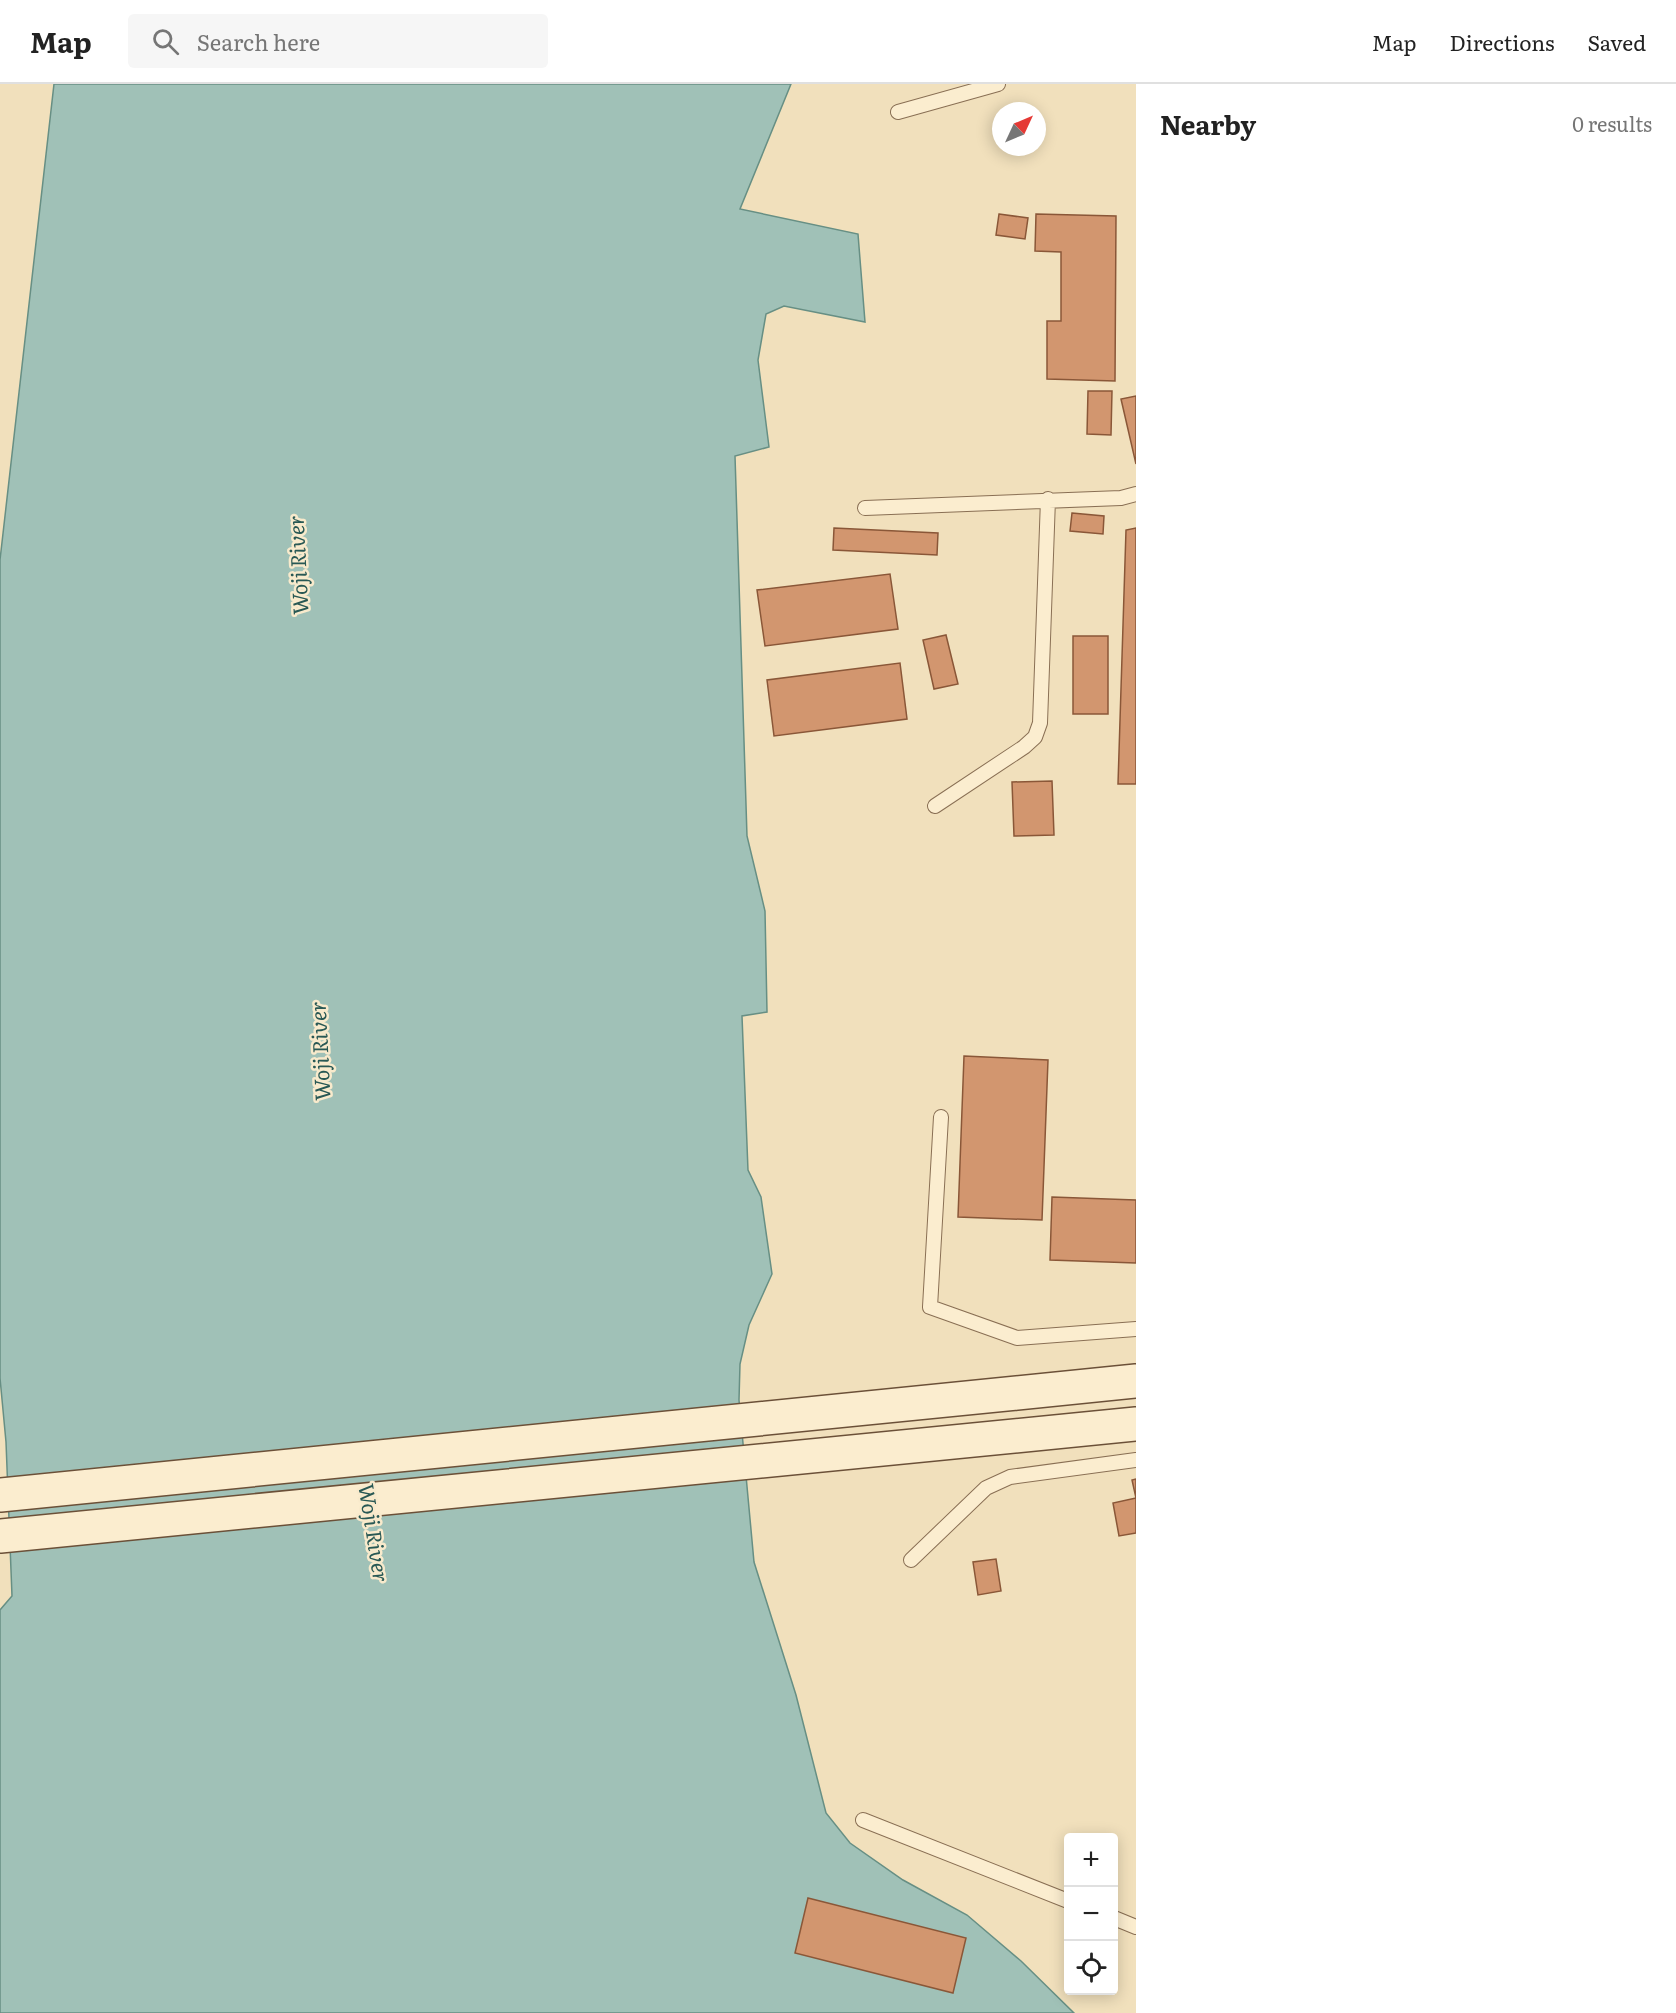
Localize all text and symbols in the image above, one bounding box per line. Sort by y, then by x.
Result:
search box [128,14,548,68]
text: Map [30,20,92,62]
icon: search [149,25,182,58]
text: Search here [197,25,320,58]
text: Map [1372,26,1417,57]
text: Directions [1450,26,1555,57]
text: Saved [1588,26,1646,57]
north arrow [992,102,1046,156]
text: Nearby [1160,104,1256,143]
text: 0 results [1572,108,1652,138]
water label: Woji River [278,514,315,616]
water label: Woji River [300,1000,337,1102]
water label: Woji River [352,1481,399,1584]
map controls [1064,1833,1118,1995]
button: + [1064,1833,1118,1887]
button: − [1064,1887,1118,1941]
button: locate [1064,1941,1118,1995]

